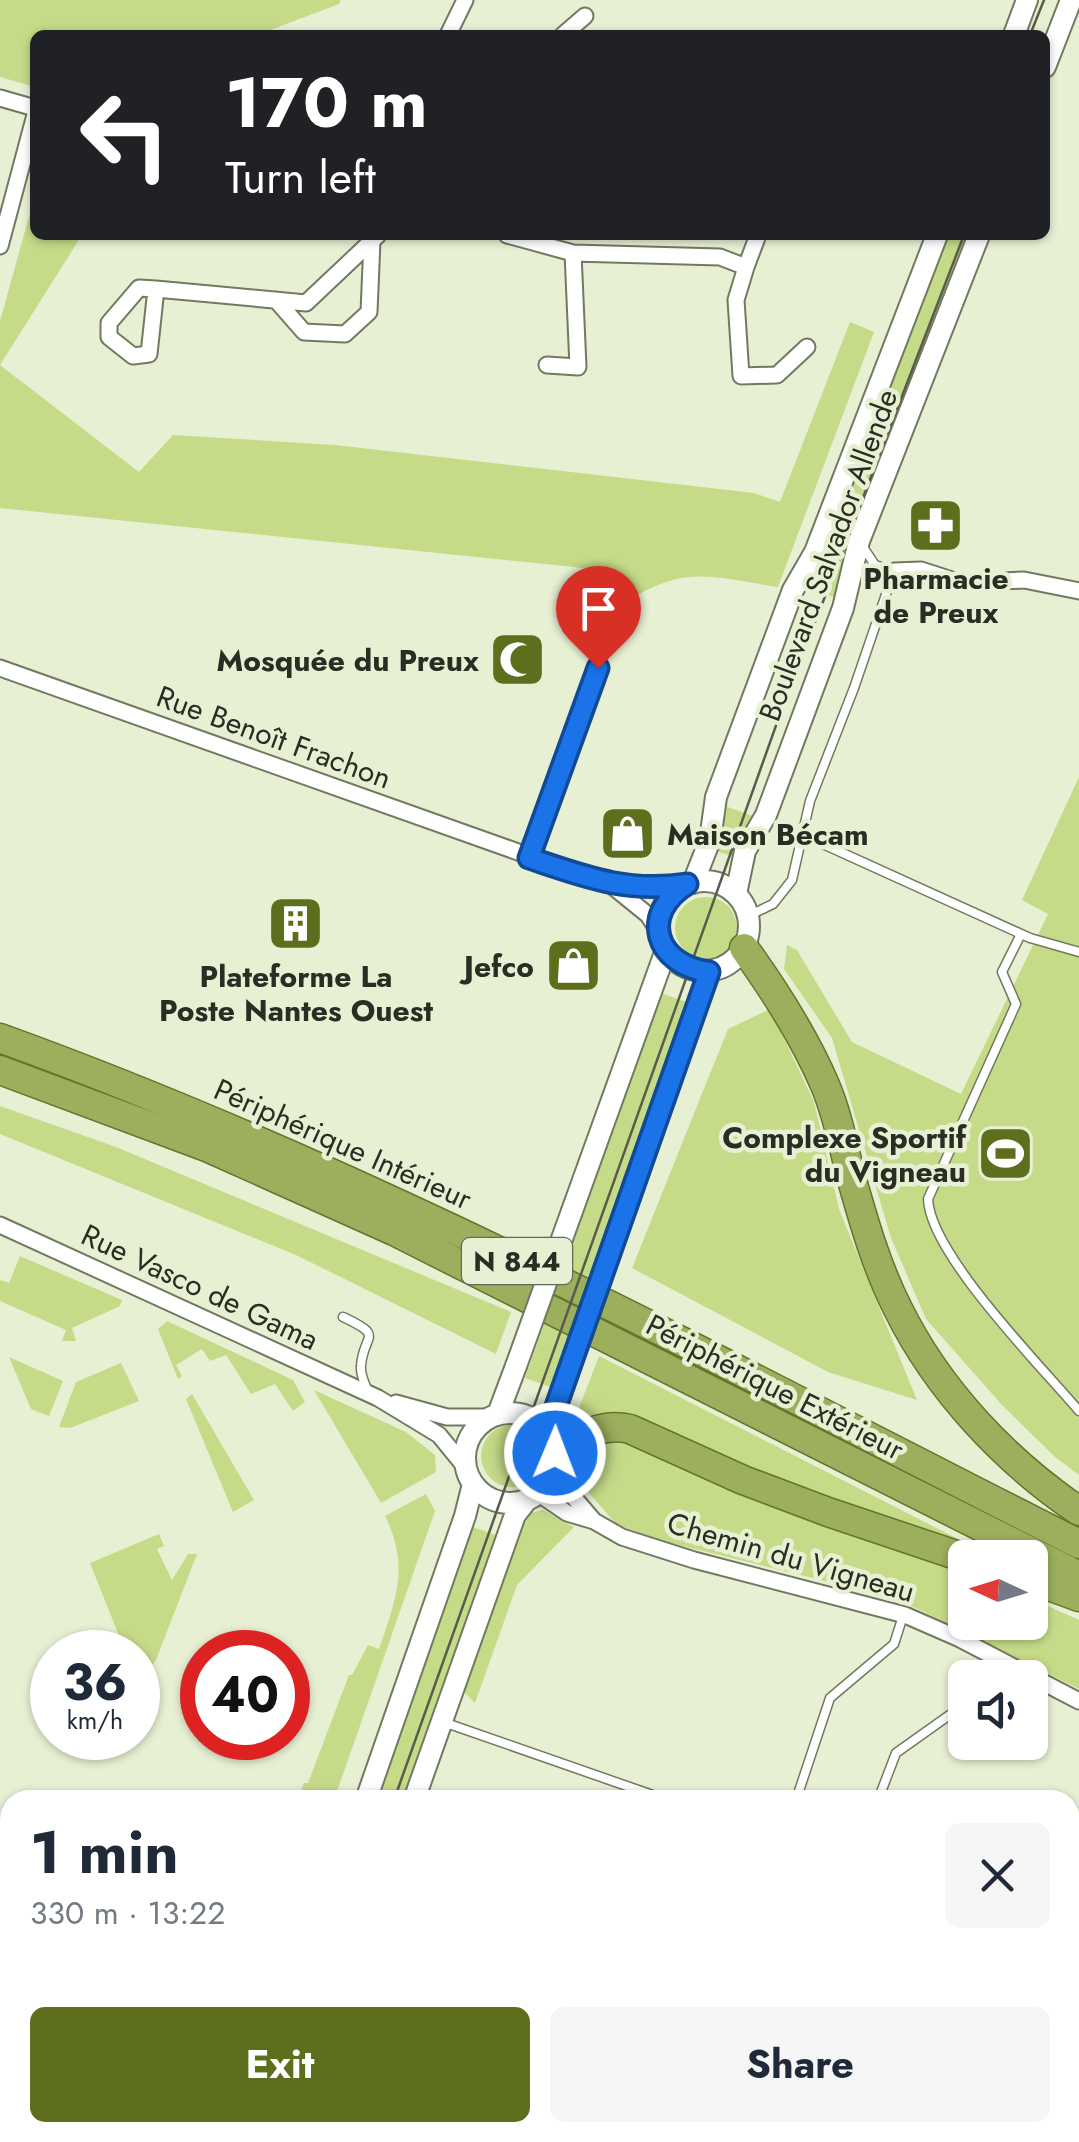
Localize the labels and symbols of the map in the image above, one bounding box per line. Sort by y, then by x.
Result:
street label: Boulevard Salvador Allende [748,383,908,727]
pharmacy icon: Pharmacie de Preux [906,496,966,556]
place label: Pharmacie de Preux [863,557,1009,634]
pin [556,566,641,669]
mosque icon: Mosquée du Preux [488,630,548,690]
place label: Mosquée du Preux [217,639,479,682]
street label: Rue Benoît Frachon [151,675,397,799]
shop icon: Maison Bécam [598,804,658,864]
place label: Maison Bécam [667,813,869,856]
building icon: Plateforme La Poste Nantes Ouest [266,894,326,954]
shop icon: Jefco [543,936,603,996]
place label: Jefco [459,945,534,988]
place label: Plateforme La Poste Nantes Ouest [159,955,433,1032]
street label: Périphérique Intérieur [207,1068,479,1220]
place label: Complexe Sportif du Vigneau [722,1116,968,1193]
sports icon: Complexe Sportif du Vigneau [975,1124,1035,1184]
street label: Rue Vasco de Gama [74,1213,326,1361]
road number: N 844 [462,1238,572,1284]
street label: Périphérique Extérieur [639,1303,912,1471]
position arrow [503,1401,607,1505]
street label: Chemin du Vigneau [662,1501,920,1613]
north arrow [948,1540,1048,1640]
speed limit sign: 40 [180,1630,310,1760]

